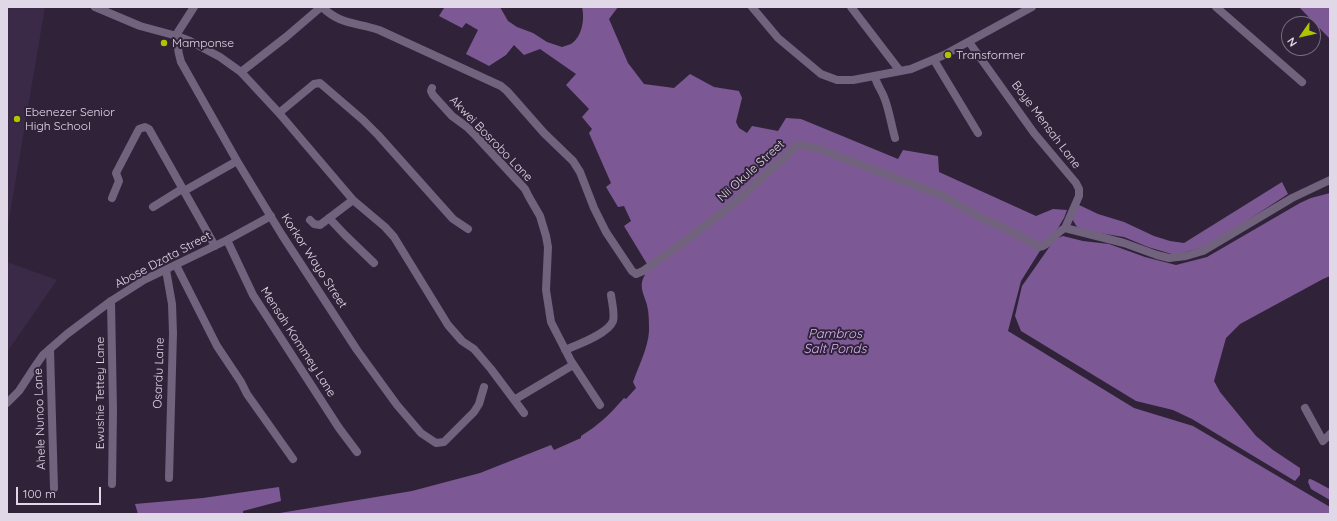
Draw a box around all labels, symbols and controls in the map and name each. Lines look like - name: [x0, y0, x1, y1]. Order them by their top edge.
- north arrow: [1281, 16, 1321, 56]
- text: N: [1284, 35, 1300, 49]
- place label: Mamponse: [172, 36, 234, 50]
- marker: Mamponse: [159, 38, 169, 48]
- place label: Transformer: [956, 48, 1025, 62]
- marker: Transformer: [943, 50, 953, 60]
- street label: Boye Mensah Lane: [1008, 78, 1084, 172]
- street label: Akwei Bosrobo Lane: [446, 93, 536, 185]
- place label: Ebenezer Senior High School: [25, 105, 115, 133]
- marker: Ebenezer Senior High School: [12, 114, 22, 124]
- street label: Nii Okule Street: [715, 137, 787, 205]
- street label: Korkor Wayo Street: [278, 211, 350, 311]
- street label: Abose Dzata Street: [112, 229, 214, 291]
- street label: Mensah Kommey Lane: [257, 284, 339, 400]
- water label: Pambros Salt Ponds: [803, 326, 867, 357]
- street label: Ewushie Tettey Lane: [93, 337, 107, 449]
- street label: Osardu Lane: [151, 337, 167, 409]
- street label: Ahele Nunoo Lane: [31, 368, 49, 470]
- scale bar: [18, 479, 103, 505]
- text: 100 m: [23, 486, 56, 501]

